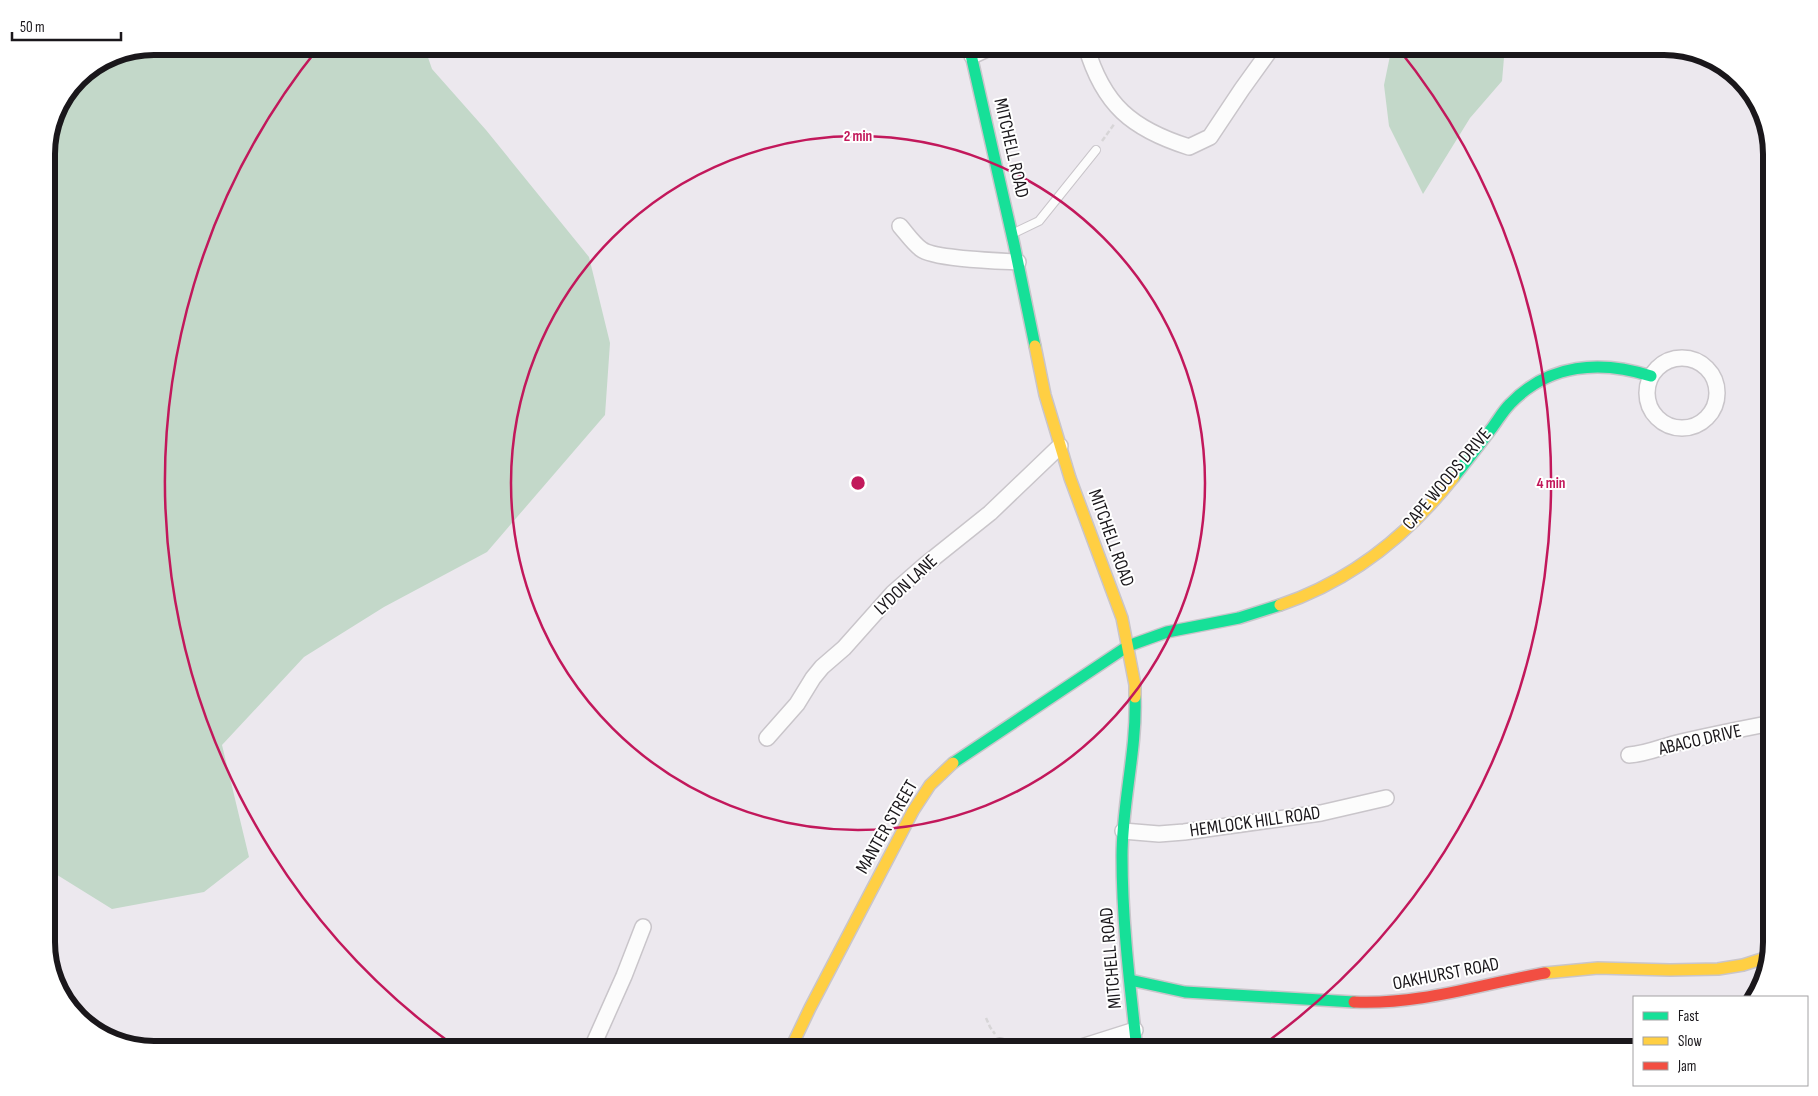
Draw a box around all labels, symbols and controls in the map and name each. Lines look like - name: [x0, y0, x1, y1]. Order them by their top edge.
- scale bar: [12, 10, 121, 42]
- text: 50 m: [20, 18, 45, 37]
- street label: MITCHELL ROAD: [988, 96, 1034, 200]
- text: 2 min: [844, 127, 872, 146]
- street label: CAPE WOODS DRIVE: [1398, 423, 1496, 535]
- centre of rings: [849, 474, 867, 492]
- text: 4 min: [1537, 474, 1565, 493]
- street label: MITCHELL ROAD: [1083, 486, 1139, 590]
- street label: LYDON LANE: [870, 550, 942, 620]
- street label: ABACO DRIVE: [1655, 719, 1744, 761]
- street label: MANTER STREET: [851, 776, 923, 878]
- street label: HEMLOCK HILL ROAD: [1188, 801, 1322, 843]
- street label: MITCHELL ROAD: [1095, 906, 1127, 1010]
- street label: OAKHURST ROAD: [1391, 952, 1501, 996]
- legend: [1633, 996, 1808, 1086]
- text: Fast: [1678, 1007, 1700, 1026]
- text: Slow: [1678, 1032, 1702, 1051]
- text: Jam: [1677, 1057, 1696, 1076]

